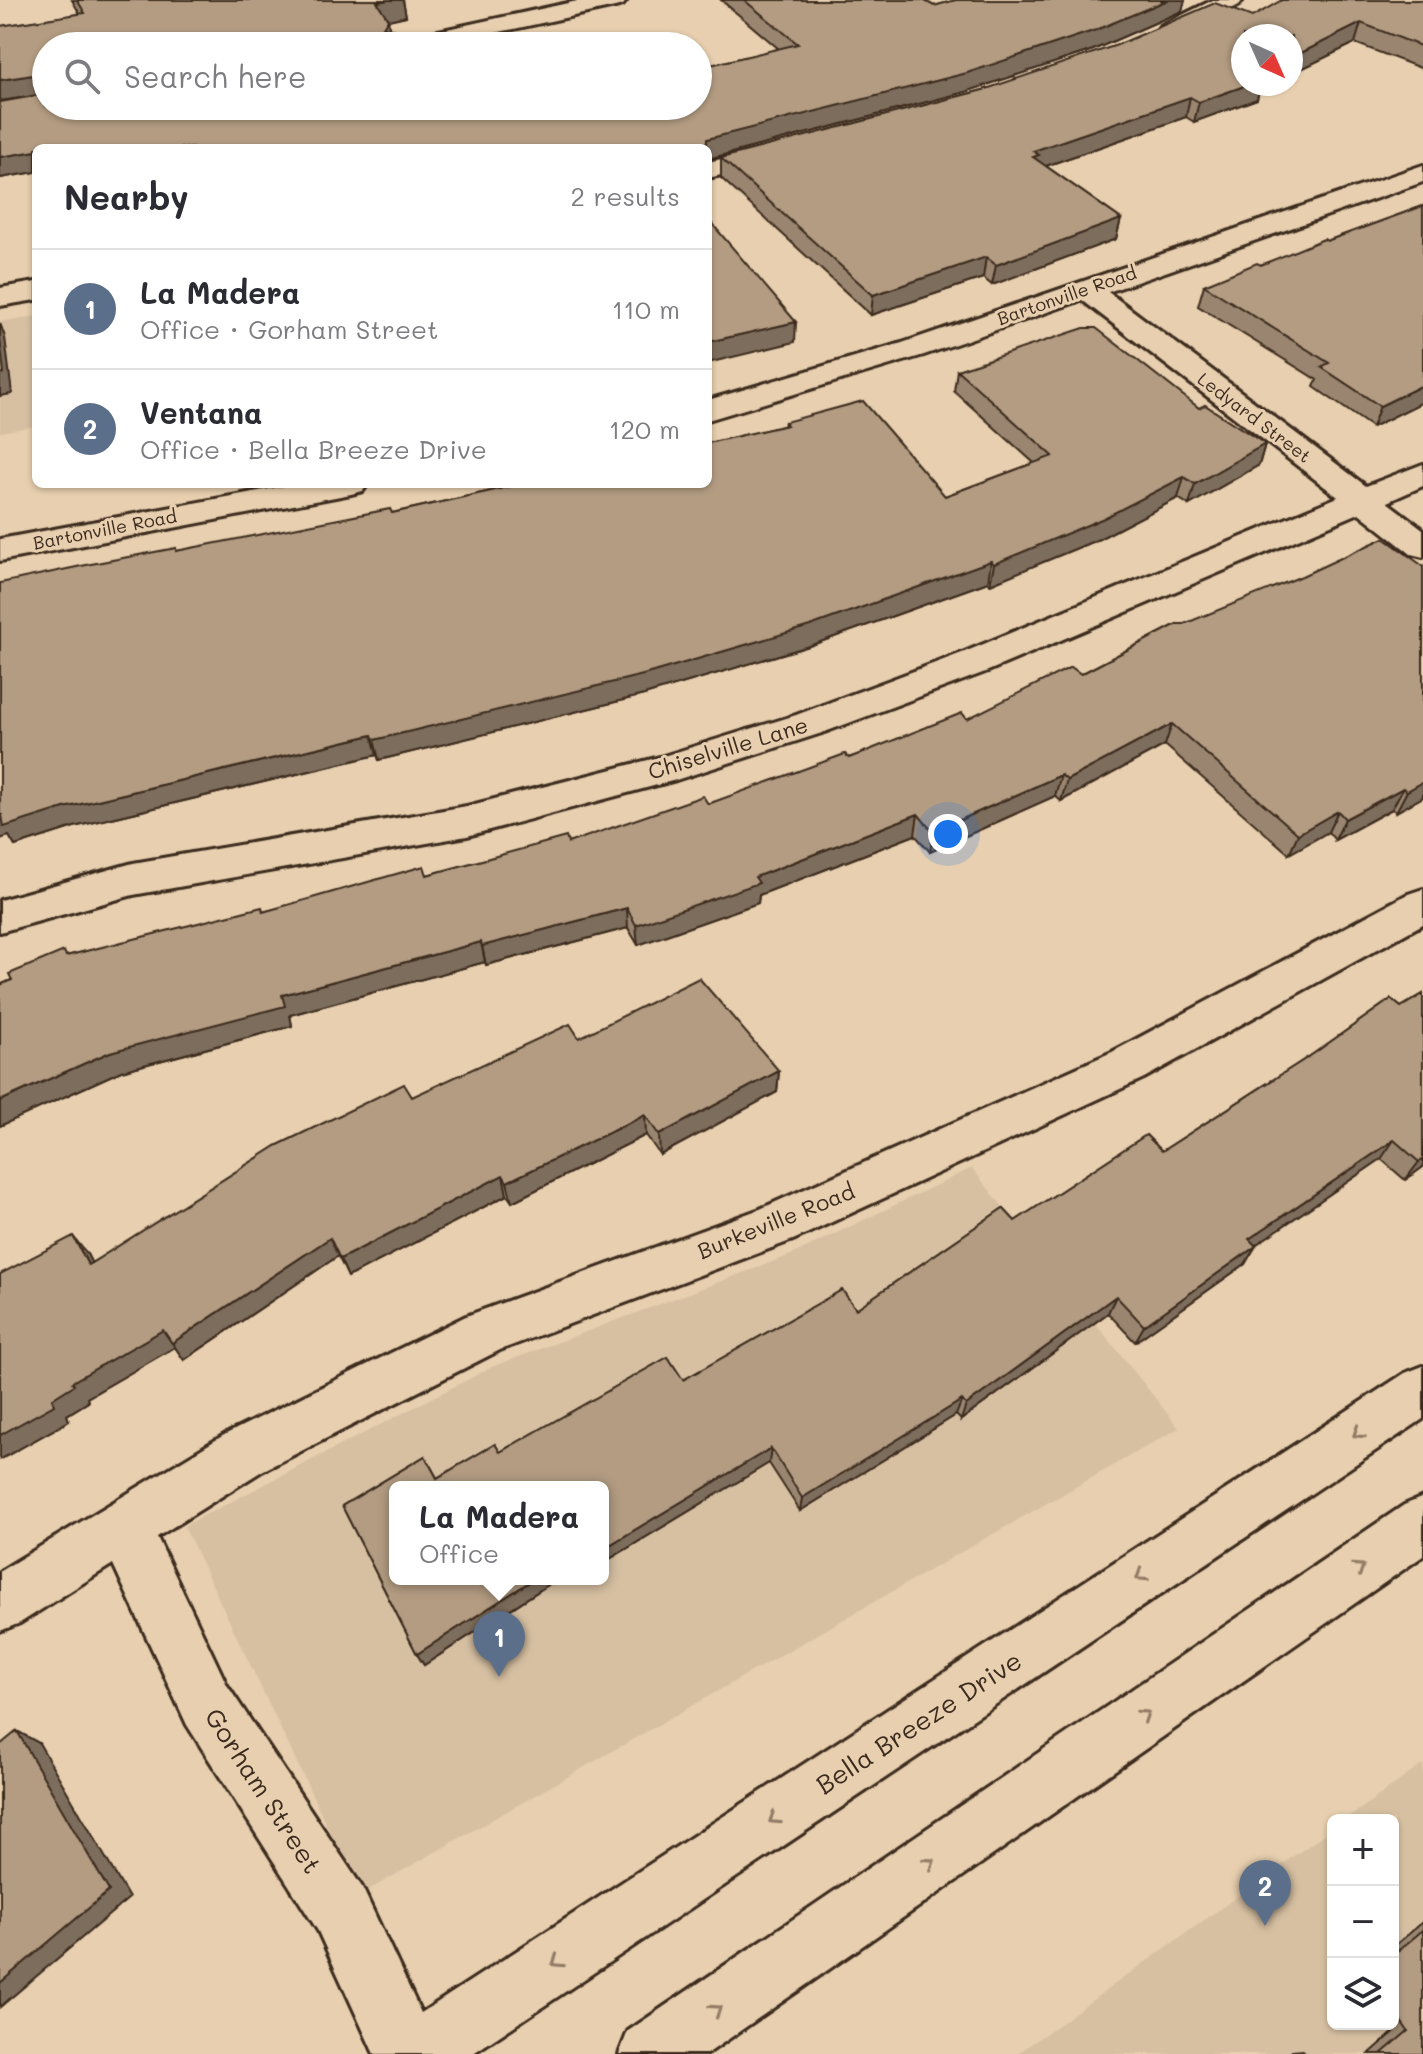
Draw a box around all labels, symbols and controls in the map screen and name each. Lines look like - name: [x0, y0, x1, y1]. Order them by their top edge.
- north arrow: [1231, 24, 1303, 96]
- search box: [32, 32, 712, 120]
- icon: search: [60, 54, 104, 98]
- text: Search here: [124, 56, 307, 96]
- text: Nearby: [64, 174, 189, 219]
- text: 2 results: [571, 179, 680, 213]
- street label: Bartonville Road: [994, 260, 1140, 330]
- text: La Madera: [140, 272, 300, 312]
- text: 1: [84, 292, 96, 326]
- text: 110 m: [612, 292, 680, 326]
- text: Office · Gorham Street: [140, 312, 439, 346]
- street label: Ledyard Street: [1193, 367, 1316, 468]
- text: Ventana: [140, 392, 262, 432]
- text: 2: [83, 412, 97, 446]
- text: 120 m: [609, 412, 680, 446]
- text: Office · Bella Breeze Drive: [140, 432, 487, 466]
- street label: Bartonville Road: [31, 503, 179, 555]
- street label: Chiselville Lane: [644, 709, 811, 786]
- your location: [928, 814, 968, 854]
- street label: Burkeville Road: [693, 1176, 859, 1265]
- one-way arrow: [1352, 1423, 1367, 1438]
- popup: [389, 1481, 609, 1585]
- text: La Madera: [419, 1496, 579, 1536]
- text: Office: [419, 1536, 499, 1570]
- one-way arrow: [1350, 1563, 1364, 1578]
- one-way arrow: [1135, 1566, 1150, 1581]
- pin: 1: [473, 1611, 525, 1677]
- street label: Bella Breeze Drive: [809, 1643, 1028, 1801]
- street label: Gorham Street: [198, 1701, 330, 1880]
- one-way arrow: [1136, 1710, 1150, 1725]
- one-way arrow: [768, 1809, 783, 1824]
- map controls: [1327, 1814, 1399, 2030]
- button: +: [1327, 1814, 1399, 1886]
- one-way arrow: [921, 1858, 936, 1873]
- pin: 2: [1239, 1860, 1291, 1926]
- button: −: [1327, 1886, 1399, 1958]
- one-way arrow: [551, 1953, 566, 1968]
- button: layers: [1327, 1958, 1399, 2030]
- one-way arrow: [707, 2005, 721, 2020]

